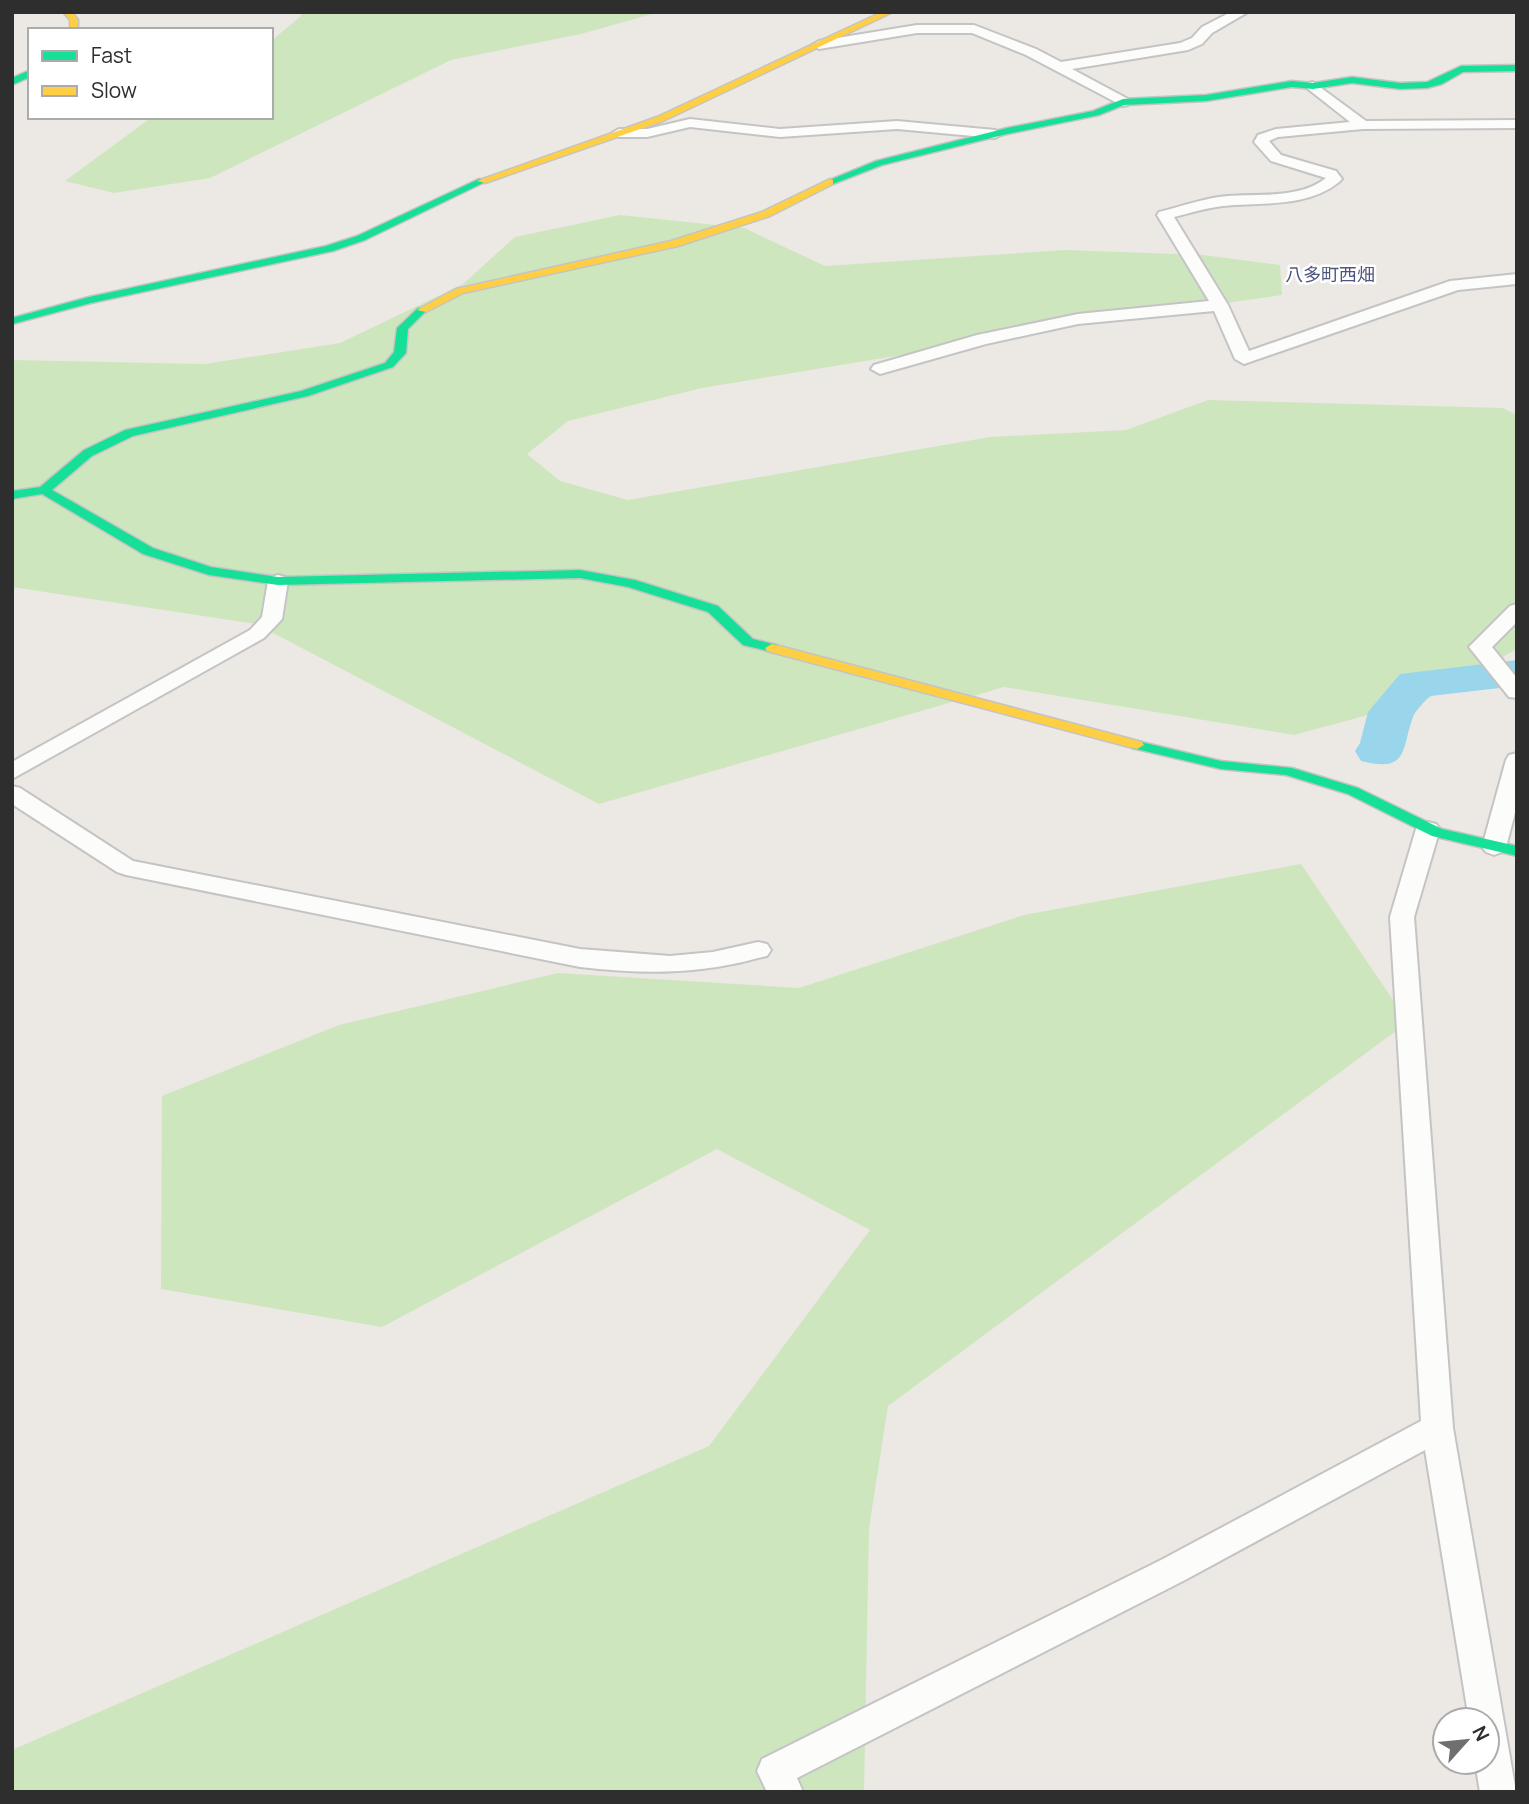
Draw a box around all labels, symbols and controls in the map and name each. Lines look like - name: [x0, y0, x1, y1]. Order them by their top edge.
- legend: [28, 28, 273, 119]
- text: Fast: [91, 41, 132, 69]
- text: Slow: [91, 76, 137, 104]
- district label: 八多町西畑: [1285, 262, 1375, 286]
- north arrow: [1431, 1706, 1501, 1776]
- text: N: [1466, 1721, 1496, 1745]

